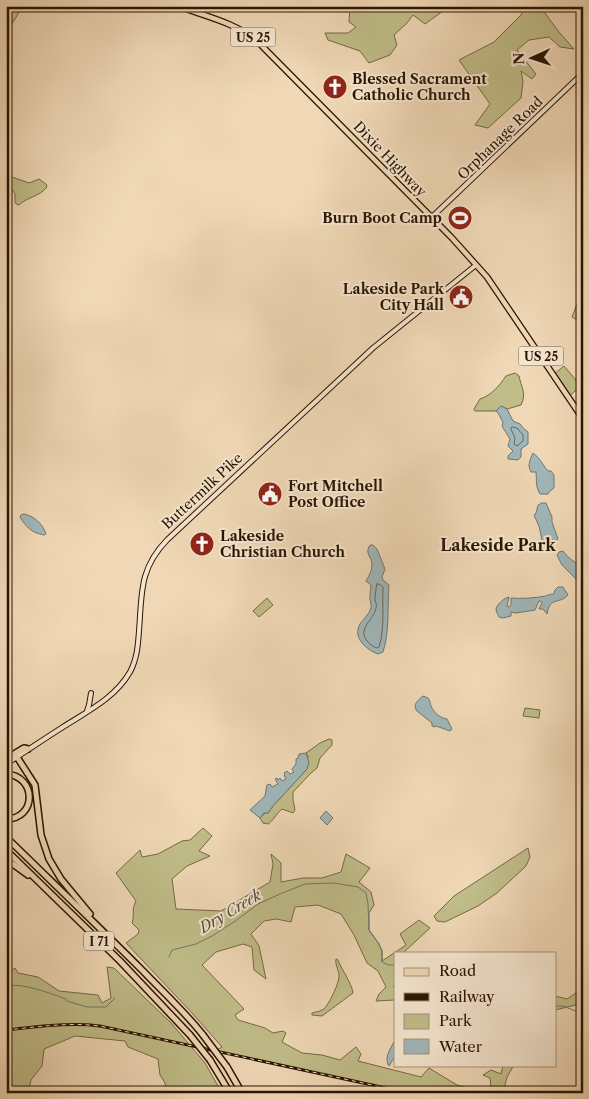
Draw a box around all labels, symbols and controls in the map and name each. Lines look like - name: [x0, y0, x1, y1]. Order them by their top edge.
- road number: US 25: [230, 28, 276, 46]
- north arrow: [506, 32, 556, 82]
- text: N: [510, 52, 528, 65]
- place label: Blessed Sacrament Catholic Church: [352, 70, 487, 104]
- church icon: Blessed Sacrament Catholic Church: [322, 74, 348, 100]
- street label: Orphanage Road: [453, 92, 547, 183]
- street label: Dixie Highway: [350, 118, 431, 201]
- sports icon: Burn Boot Camp: [447, 205, 473, 231]
- place label: Burn Boot Camp: [322, 209, 442, 227]
- place label: Lakeside Park City Hall: [343, 280, 445, 314]
- public building icon: Lakeside Park City Hall: [448, 284, 474, 310]
- road number: US 25: [518, 346, 564, 366]
- street label: Buttermilk Pike: [158, 449, 246, 533]
- place label: Fort Mitchell Post Office: [288, 477, 383, 511]
- public building icon: Fort Mitchell Post Office: [257, 481, 283, 507]
- place label: Lakeside Christian Church: [220, 527, 345, 561]
- church icon: Lakeside Christian Church: [189, 531, 215, 557]
- district label: Lakeside Park: [440, 535, 556, 555]
- water label: Dry Creek: [195, 885, 265, 937]
- road number: I 71: [84, 931, 114, 950]
- legend: [394, 952, 556, 1066]
- text: Road: [439, 961, 476, 980]
- text: Railway: [439, 987, 495, 1006]
- text: Park: [439, 1011, 473, 1030]
- text: Water: [438, 1037, 483, 1056]

